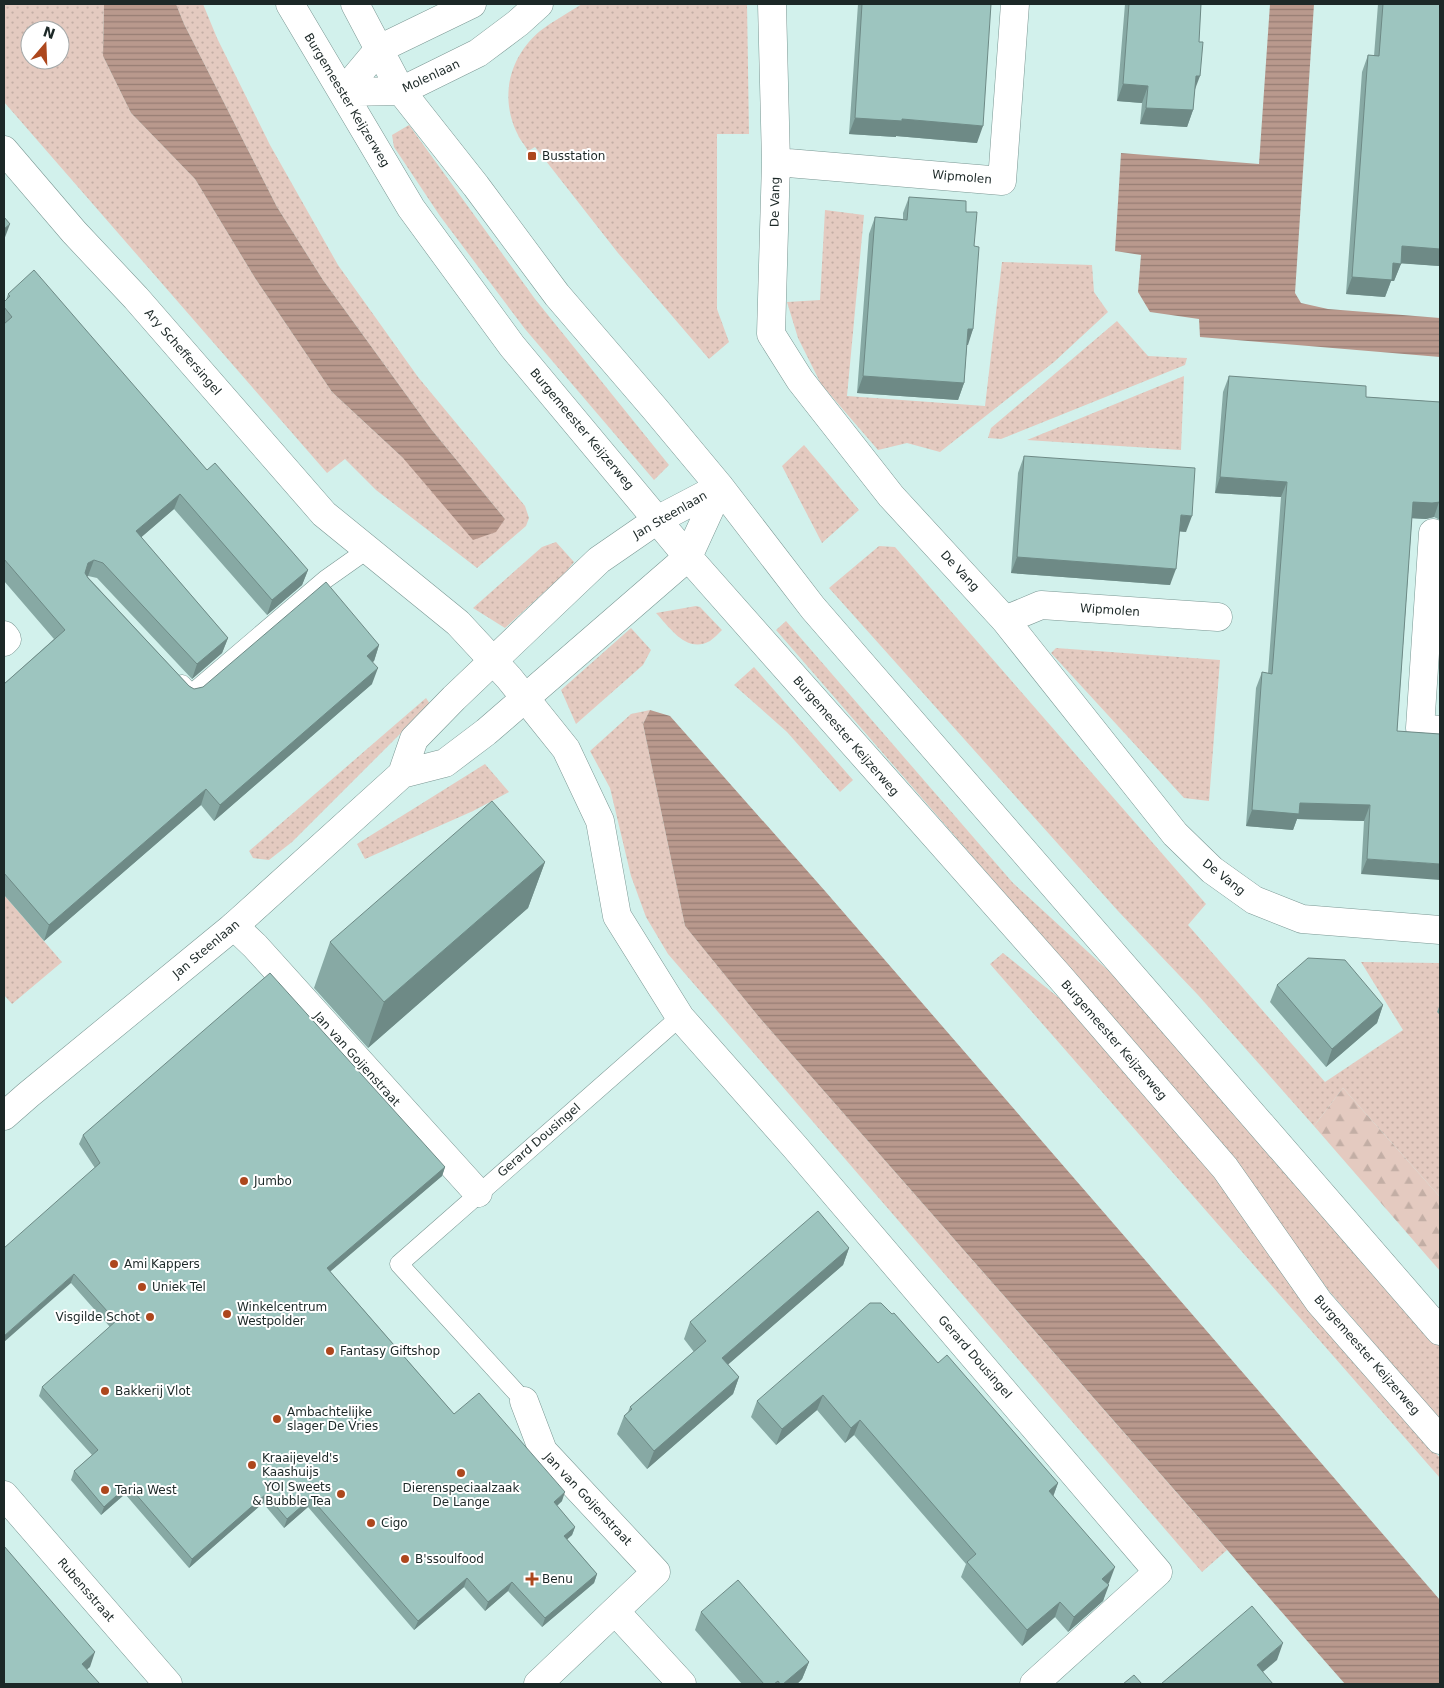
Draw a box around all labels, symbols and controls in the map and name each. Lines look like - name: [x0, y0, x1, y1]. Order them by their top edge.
- north arrow: [20, 20, 70, 70]
- text: N: [41, 23, 57, 42]
- street label: Burgemeester Keijzerweg: [301, 30, 393, 170]
- street label: Molenlaan: [400, 57, 462, 95]
- place label: Busstation: [542, 149, 605, 163]
- marker: Busstation: [526, 150, 538, 162]
- street label: Wipmolen: [932, 167, 992, 187]
- street label: De Vang: [768, 177, 782, 227]
- street label: Ary Scheffersingel: [142, 306, 224, 398]
- street label: Burgemeester Keijzerweg: [527, 366, 637, 492]
- street label: Jan Steenlaan: [630, 488, 709, 542]
- street label: De Vang: [938, 548, 982, 594]
- street label: Wipmolen: [1080, 601, 1140, 619]
- street label: Burgemeester Keijzerweg: [790, 673, 902, 799]
- street label: De Vang: [1200, 856, 1248, 898]
- street label: Jan Steenlaan: [169, 917, 242, 982]
- street label: Burgemeester Keijzerweg: [1058, 977, 1170, 1103]
- street label: Jan van Goijenstraat: [310, 1008, 403, 1109]
- street label: Gerard Dousingel: [495, 1100, 583, 1180]
- place label: Jumbo: [253, 1174, 292, 1188]
- marker: Jumbo: [238, 1175, 250, 1187]
- place label: Ami Kappers: [124, 1257, 200, 1271]
- marker: Ami Kappers: [108, 1258, 120, 1270]
- place label: Uniek Tel: [152, 1280, 206, 1294]
- marker: Uniek Tel: [136, 1281, 148, 1293]
- street label: Burgemeester Keijzerweg: [1311, 1292, 1423, 1418]
- place label: Winkelcentrum Westpolder: [237, 1300, 327, 1328]
- marker: Winkelcentrum Westpolder: [221, 1308, 233, 1320]
- place label: Visgilde Schot: [56, 1310, 140, 1324]
- marker: Visgilde Schot: [144, 1311, 156, 1323]
- street label: Gerard Dousingel: [935, 1313, 1015, 1401]
- place label: Fantasy Giftshop: [340, 1344, 440, 1358]
- marker: Fantasy Giftshop: [324, 1345, 336, 1357]
- place label: Bakkerij Vlot: [115, 1384, 191, 1398]
- marker: Bakkerij Vlot: [99, 1385, 111, 1397]
- place label: Ambachtelijke slager De Vries: [287, 1405, 378, 1433]
- marker: Ambachtelijke slager De Vries: [271, 1413, 283, 1425]
- street label: Jan van Goijenstraat: [541, 1449, 635, 1549]
- place label: Kraaijeveld's Kaashuijs: [262, 1451, 339, 1479]
- marker: Kraaijeveld's Kaashuijs: [246, 1459, 258, 1471]
- marker: Dierenspeciaalzaak De Lange: [455, 1467, 467, 1479]
- place label: YOI Sweets & Bubble Tea: [252, 1480, 331, 1508]
- place label: Dierenspeciaalzaak De Lange: [403, 1481, 519, 1509]
- place label: Taria West: [114, 1483, 177, 1497]
- marker: Taria West: [99, 1484, 111, 1496]
- marker: YOI Sweets & Bubble Tea: [335, 1488, 347, 1500]
- place label: Cigo: [381, 1516, 408, 1530]
- marker: Cigo: [365, 1517, 377, 1529]
- place label: B'ssoulfood: [415, 1552, 484, 1566]
- marker: B'ssoulfood: [399, 1553, 411, 1565]
- street label: Rubensstraat: [55, 1555, 118, 1625]
- place label: Benu: [542, 1572, 573, 1586]
- marker: Benu: [526, 1573, 538, 1585]

